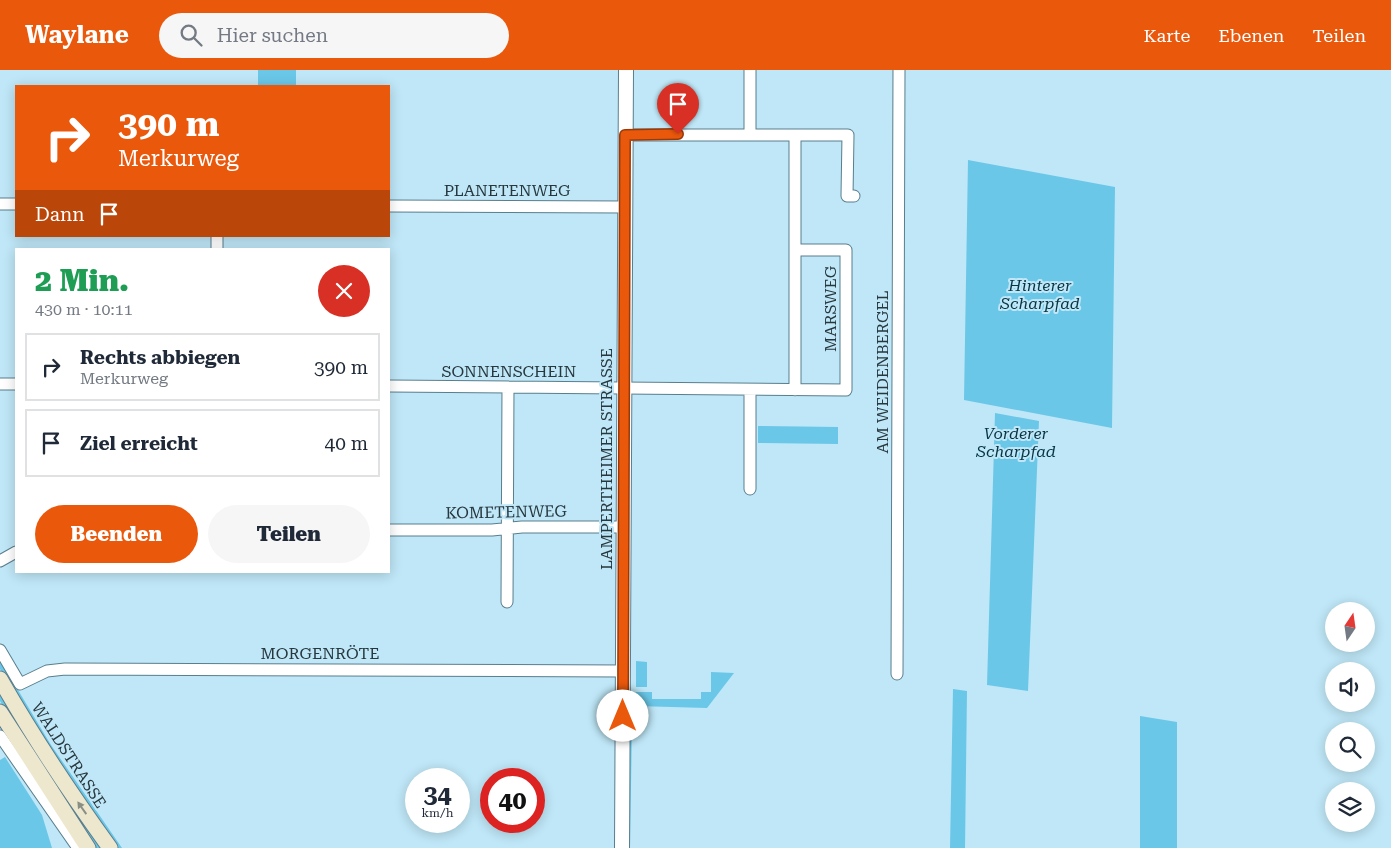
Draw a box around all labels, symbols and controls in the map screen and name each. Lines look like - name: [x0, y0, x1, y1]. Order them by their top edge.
- search box: [159, 13, 509, 58]
- text: Waylane: [25, 21, 129, 49]
- icon: search: [177, 21, 205, 49]
- text: Hier suchen: [217, 24, 328, 47]
- text: Karte: [1144, 25, 1190, 46]
- text: Ebenen: [1218, 25, 1284, 46]
- text: Teilen: [1312, 25, 1366, 46]
- pin: [657, 83, 699, 134]
- icon: arrive: [664, 90, 692, 118]
- text: 390 m: [118, 104, 219, 145]
- icon: right: [35, 105, 100, 170]
- text: Merkurweg: [118, 146, 239, 171]
- street label: PLANETENWEG: [444, 181, 571, 200]
- icon: arrive: [95, 200, 123, 228]
- text: Dann: [35, 203, 85, 226]
- text: 2 Min.: [35, 263, 129, 298]
- button: close: [318, 265, 370, 317]
- street label: MARSWEG: [821, 265, 840, 352]
- park label: Hinterer Scharpfad: [999, 276, 1080, 313]
- street label: AM WEIDENBERGEL: [873, 290, 892, 453]
- text: 430 m · 10:11: [35, 300, 133, 319]
- text: Rechts abbiegen: [80, 346, 240, 369]
- street label: LAMPERTHEIMER STRASSE: [597, 348, 616, 570]
- icon: right: [37, 353, 65, 381]
- text: 390 m: [314, 356, 368, 379]
- street label: SONNENSCHEIN: [442, 362, 577, 381]
- text: Merkurweg: [80, 369, 168, 388]
- park label: Vorderer Scharpfad: [975, 424, 1056, 461]
- icon: arrive: [37, 429, 65, 457]
- text: Ziel erreicht: [80, 432, 198, 455]
- text: 40 m: [325, 432, 368, 455]
- street label: KOMETENWEG: [445, 501, 567, 523]
- button: Beenden: [35, 505, 198, 563]
- button: Teilen: [208, 505, 370, 563]
- north arrow: [1325, 602, 1375, 652]
- map controls: [1325, 602, 1375, 832]
- street label: MORGENRÖTE: [261, 644, 379, 663]
- button: sound: [1325, 662, 1375, 712]
- position arrow: [596, 689, 648, 741]
- street label: WALDSTRASSE: [28, 699, 110, 811]
- button: search: [1325, 722, 1375, 772]
- speed limit sign: 40: [480, 768, 545, 833]
- text: 34: [423, 780, 452, 809]
- button: layers: [1325, 782, 1375, 832]
- one-way arrow: [77, 802, 87, 815]
- text: km/h: [421, 806, 454, 820]

